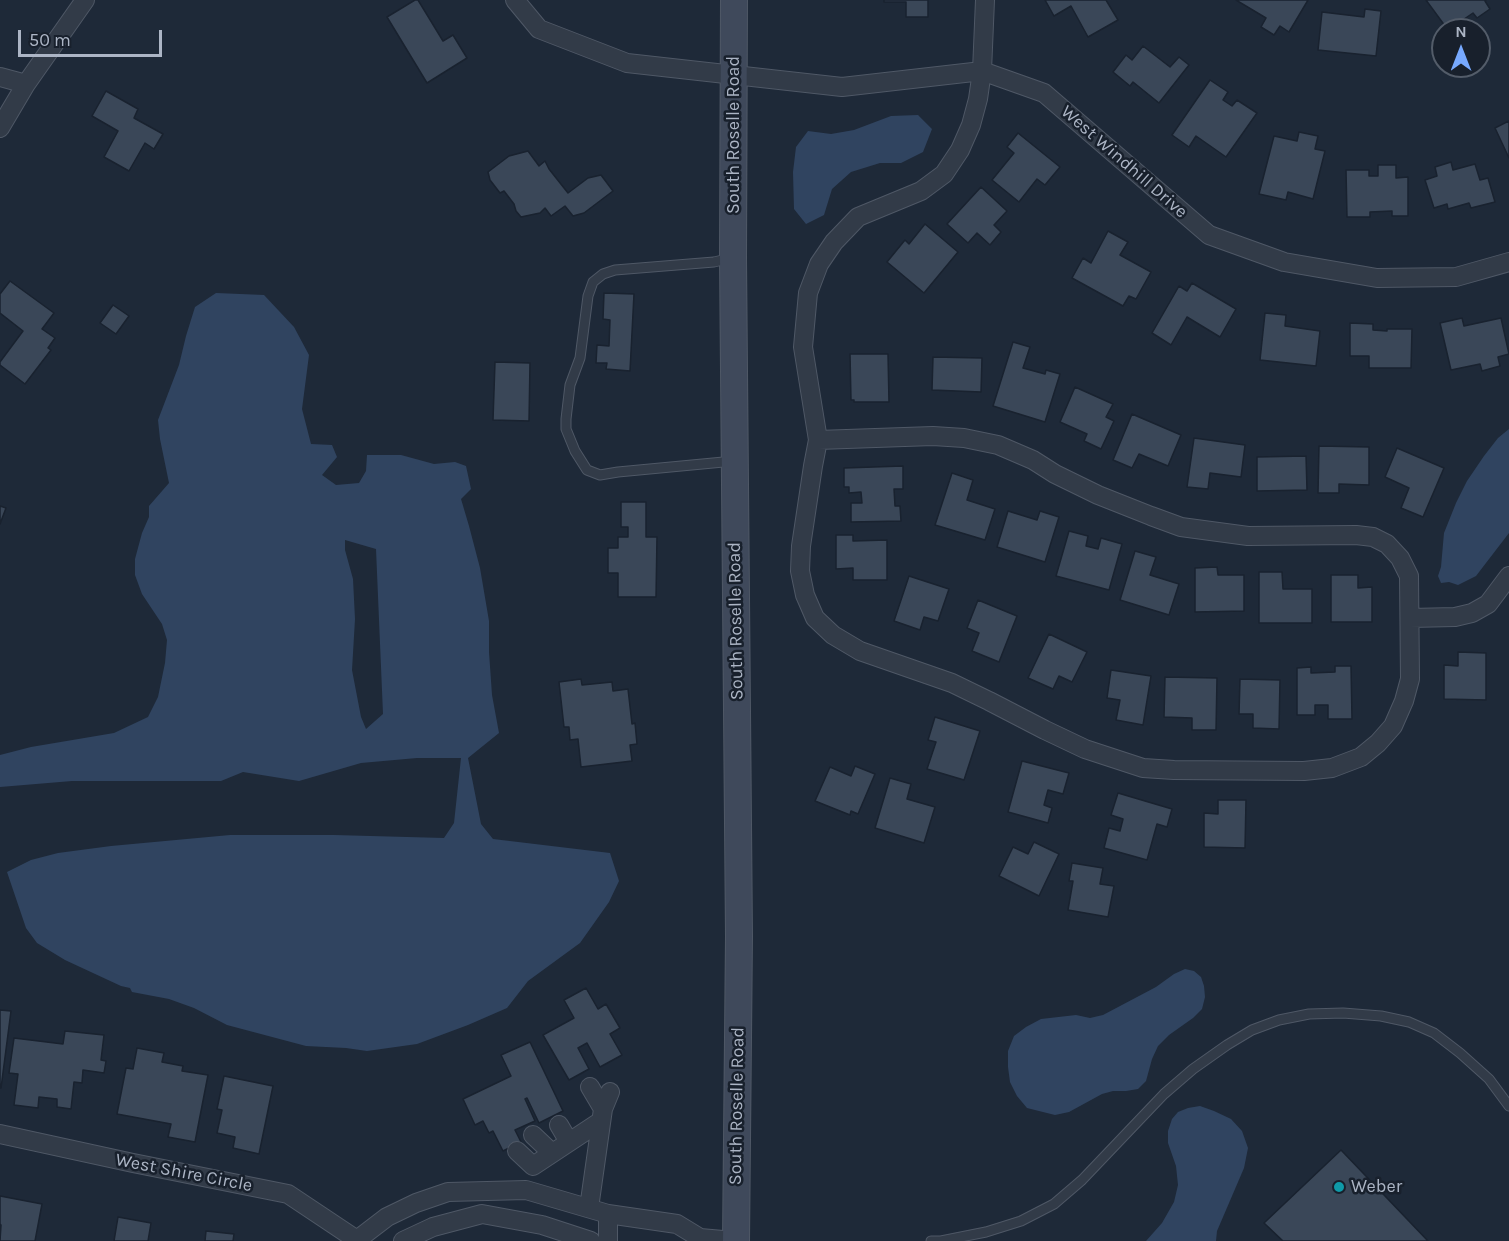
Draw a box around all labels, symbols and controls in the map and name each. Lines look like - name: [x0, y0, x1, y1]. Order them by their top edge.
- scale bar: [21, 18, 165, 56]
- north arrow: [1431, 18, 1491, 78]
- text: N: [1455, 22, 1467, 41]
- text: 50 m: [29, 29, 71, 51]
- street label: South Roselle Road: [723, 56, 745, 214]
- street label: West Windhill Drive: [1056, 101, 1192, 223]
- street label: South Roselle Road: [724, 542, 748, 700]
- street label: South Roselle Road: [725, 1027, 749, 1185]
- street label: West Shire Circle: [114, 1149, 254, 1197]
- place label: Weber: [1351, 1176, 1402, 1198]
- marker: Weber: [1332, 1180, 1346, 1194]

